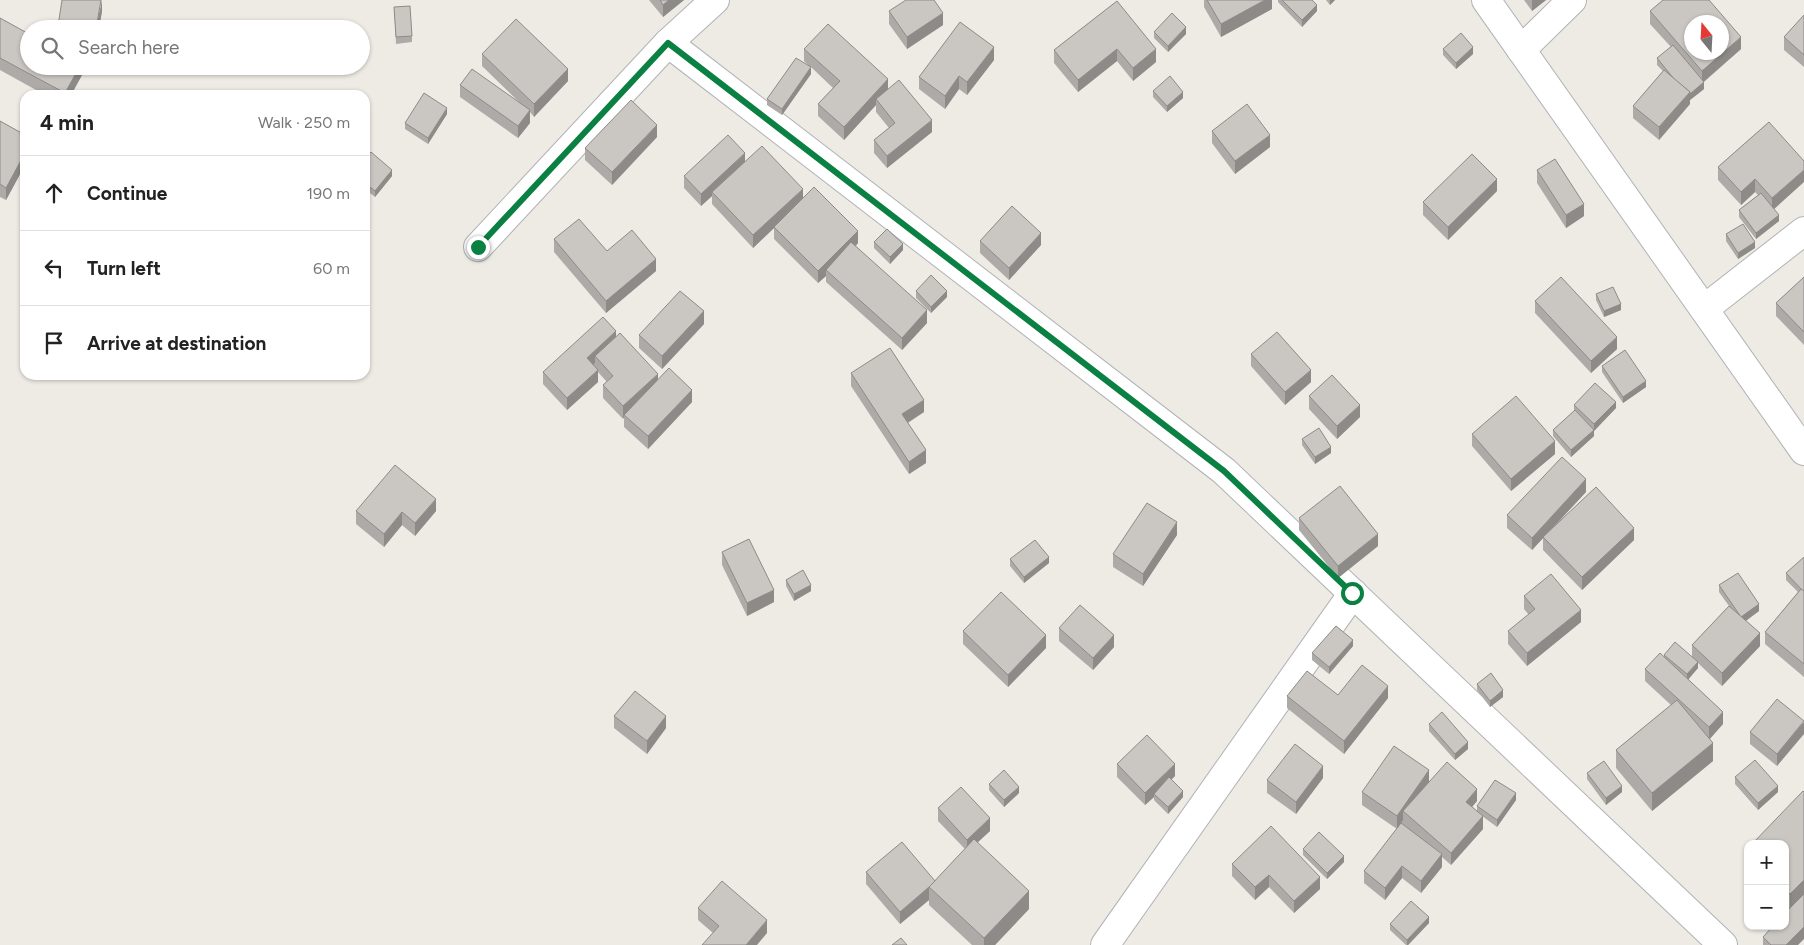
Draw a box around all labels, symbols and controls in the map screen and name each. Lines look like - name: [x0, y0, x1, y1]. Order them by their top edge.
- north arrow: [1684, 15, 1729, 60]
- search box: [20, 20, 370, 75]
- icon: search: [38, 34, 66, 62]
- text: Search here: [78, 36, 180, 59]
- text: 4 min: [40, 110, 94, 135]
- text: Walk · 250 m: [258, 113, 350, 132]
- icon: ahead: [40, 179, 68, 207]
- text: Continue: [87, 182, 167, 205]
- text: 190 m: [307, 184, 350, 203]
- route end: [467, 236, 490, 259]
- icon: left: [40, 254, 68, 282]
- text: Turn left: [87, 257, 161, 280]
- text: 60 m: [313, 259, 350, 278]
- icon: arrive: [40, 329, 68, 357]
- text: Arrive at destination: [87, 332, 266, 355]
- route start: [1341, 582, 1364, 605]
- map controls: [1744, 840, 1789, 930]
- button: +: [1744, 840, 1789, 885]
- button: −: [1744, 885, 1789, 930]

